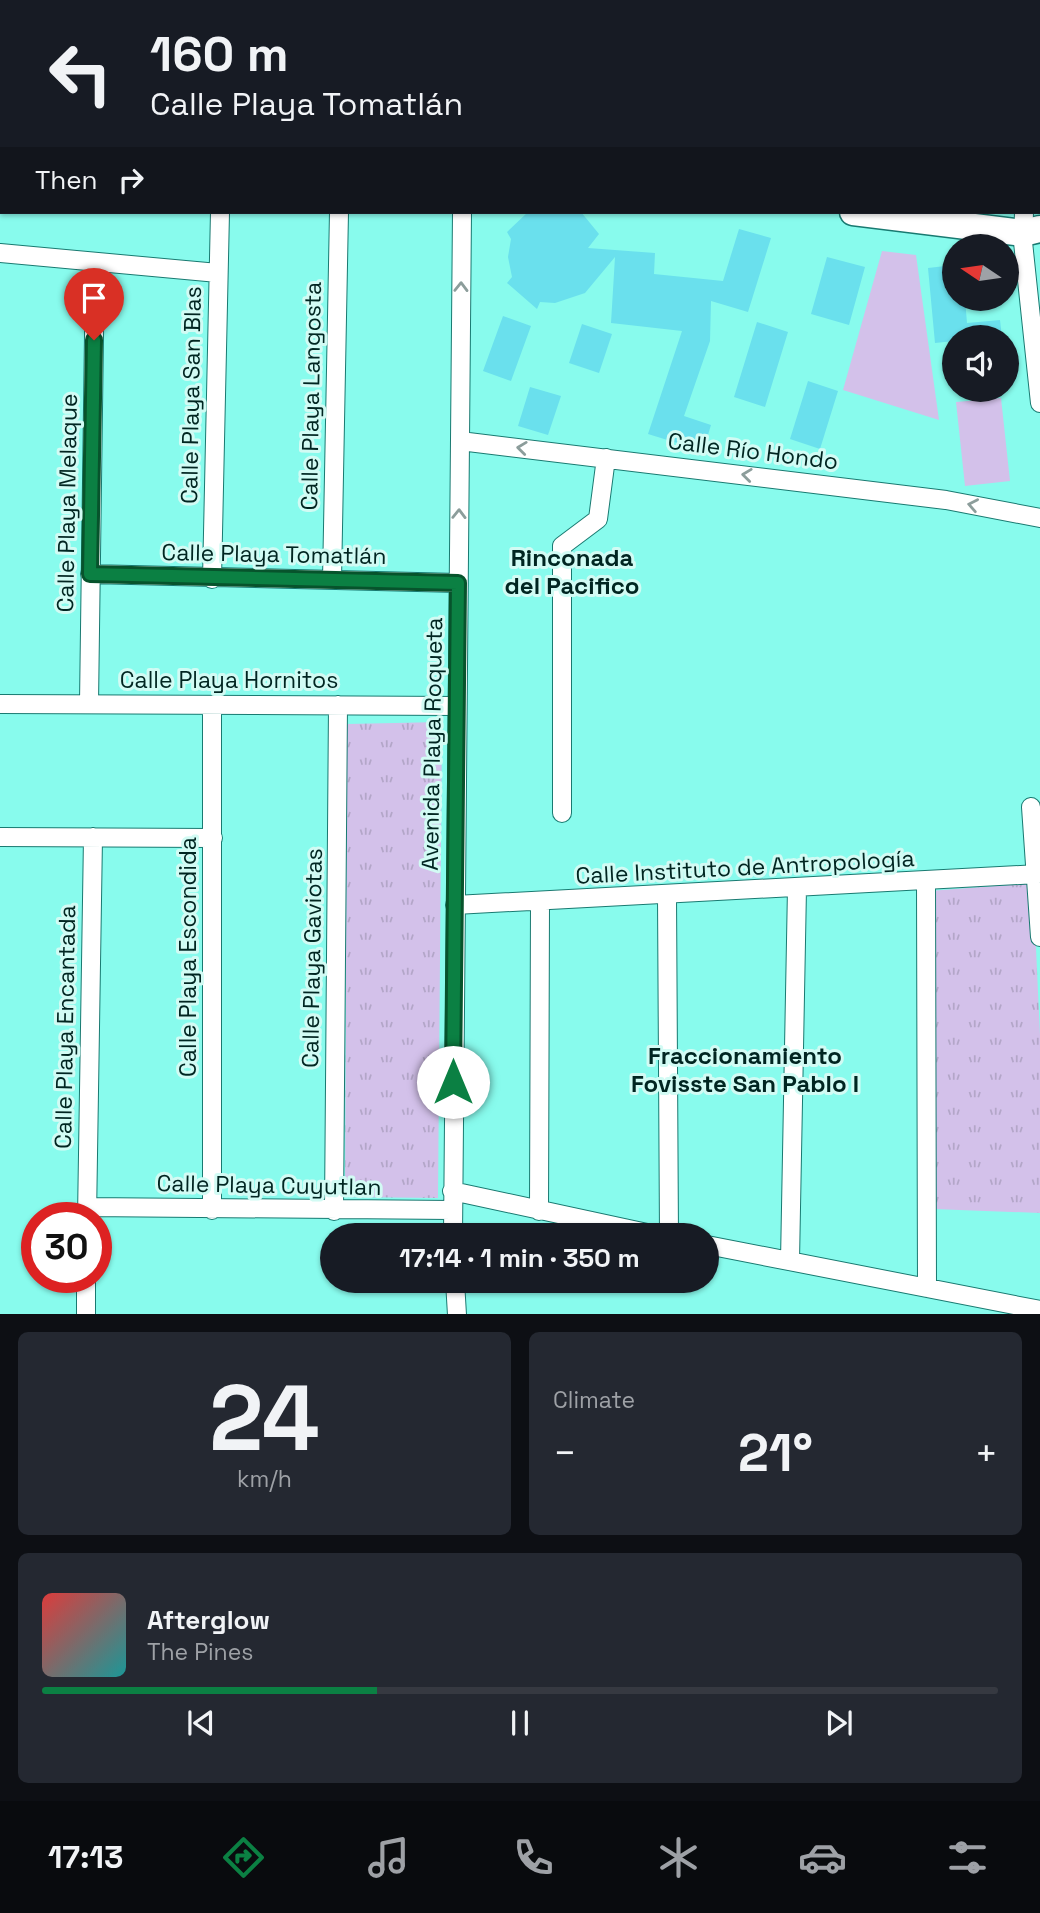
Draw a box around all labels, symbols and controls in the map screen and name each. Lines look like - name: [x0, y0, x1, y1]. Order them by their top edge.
- text: 160 m: [150, 23, 288, 85]
- icon: left: [35, 28, 126, 119]
- text: Calle Playa Tomatlán: [150, 84, 463, 124]
- icon: right: [112, 161, 150, 199]
- text: Then: [35, 163, 98, 197]
- north arrow: [942, 234, 1018, 312]
- map controls: [942, 234, 1019, 402]
- pin: [64, 268, 124, 340]
- icon: arrive: [75, 279, 113, 317]
- street label: Calle Playa Langosta: [294, 281, 328, 511]
- one-way arrow: [454, 281, 469, 292]
- street label: Calle Playa San Blas: [174, 286, 208, 504]
- button: sound: [942, 325, 1019, 402]
- street label: Calle Playa Melaque: [50, 393, 84, 613]
- street label: Calle Río Hondo: [666, 426, 840, 476]
- one-way arrow: [516, 441, 527, 456]
- one-way arrow: [742, 468, 753, 483]
- one-way arrow: [967, 498, 979, 513]
- one-way arrow: [451, 509, 466, 520]
- street label: Calle Playa Tomatlán: [161, 537, 387, 571]
- district label: Rinconada del Pacifico: [505, 542, 639, 601]
- street label: Avenida Playa Roqueta: [415, 617, 449, 871]
- street label: Calle Playa Hornitos: [120, 665, 338, 695]
- street label: Calle Playa Escondida: [173, 837, 203, 1077]
- street label: Calle Instituto de Antropología: [575, 843, 915, 891]
- street label: Calle Playa Gaviotas: [295, 848, 329, 1068]
- street label: Calle Playa Encantada: [48, 905, 82, 1149]
- district label: Fraccionamiento Fovisste San Pablo I: [631, 1040, 859, 1099]
- position arrow: [416, 1045, 490, 1119]
- street label: Calle Playa Cuyutlan: [156, 1168, 382, 1202]
- speed limit sign: 30: [21, 1202, 112, 1293]
- text: 17:14 · 1 min · 350 m: [399, 1241, 640, 1275]
- text: 24: [209, 1360, 320, 1477]
- text: Climate: [553, 1385, 635, 1415]
- text: 21°: [738, 1420, 813, 1486]
- text: −: [553, 1429, 577, 1477]
- text: +: [974, 1429, 998, 1477]
- text: km/h: [237, 1464, 292, 1494]
- text: Afterglow: [147, 1603, 270, 1637]
- text: The Pines: [147, 1637, 253, 1667]
- icon: previous: [182, 1704, 220, 1742]
- icon: pause: [501, 1704, 539, 1742]
- icon: next: [820, 1704, 858, 1742]
- icon: directions: [219, 1833, 268, 1882]
- icon: music: [364, 1833, 413, 1882]
- icon: phone: [509, 1833, 558, 1882]
- icon: climate: [654, 1833, 703, 1882]
- icon: car: [798, 1833, 847, 1882]
- icon: filters: [943, 1833, 992, 1882]
- text: 17:13: [48, 1837, 124, 1877]

